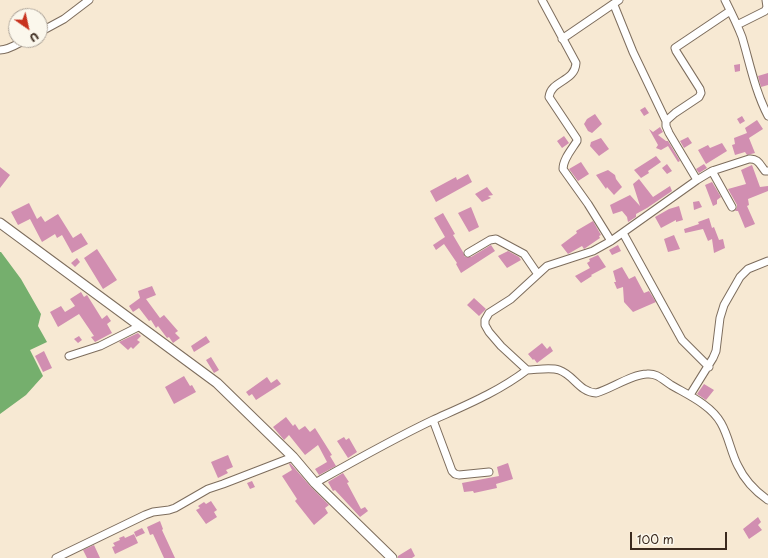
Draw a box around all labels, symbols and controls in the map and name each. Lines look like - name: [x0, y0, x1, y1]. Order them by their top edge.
- north arrow: [8, 8, 48, 48]
- text: U: [26, 28, 43, 47]
- scale bar: [632, 524, 729, 550]
- text: 100 m: [637, 530, 674, 548]

